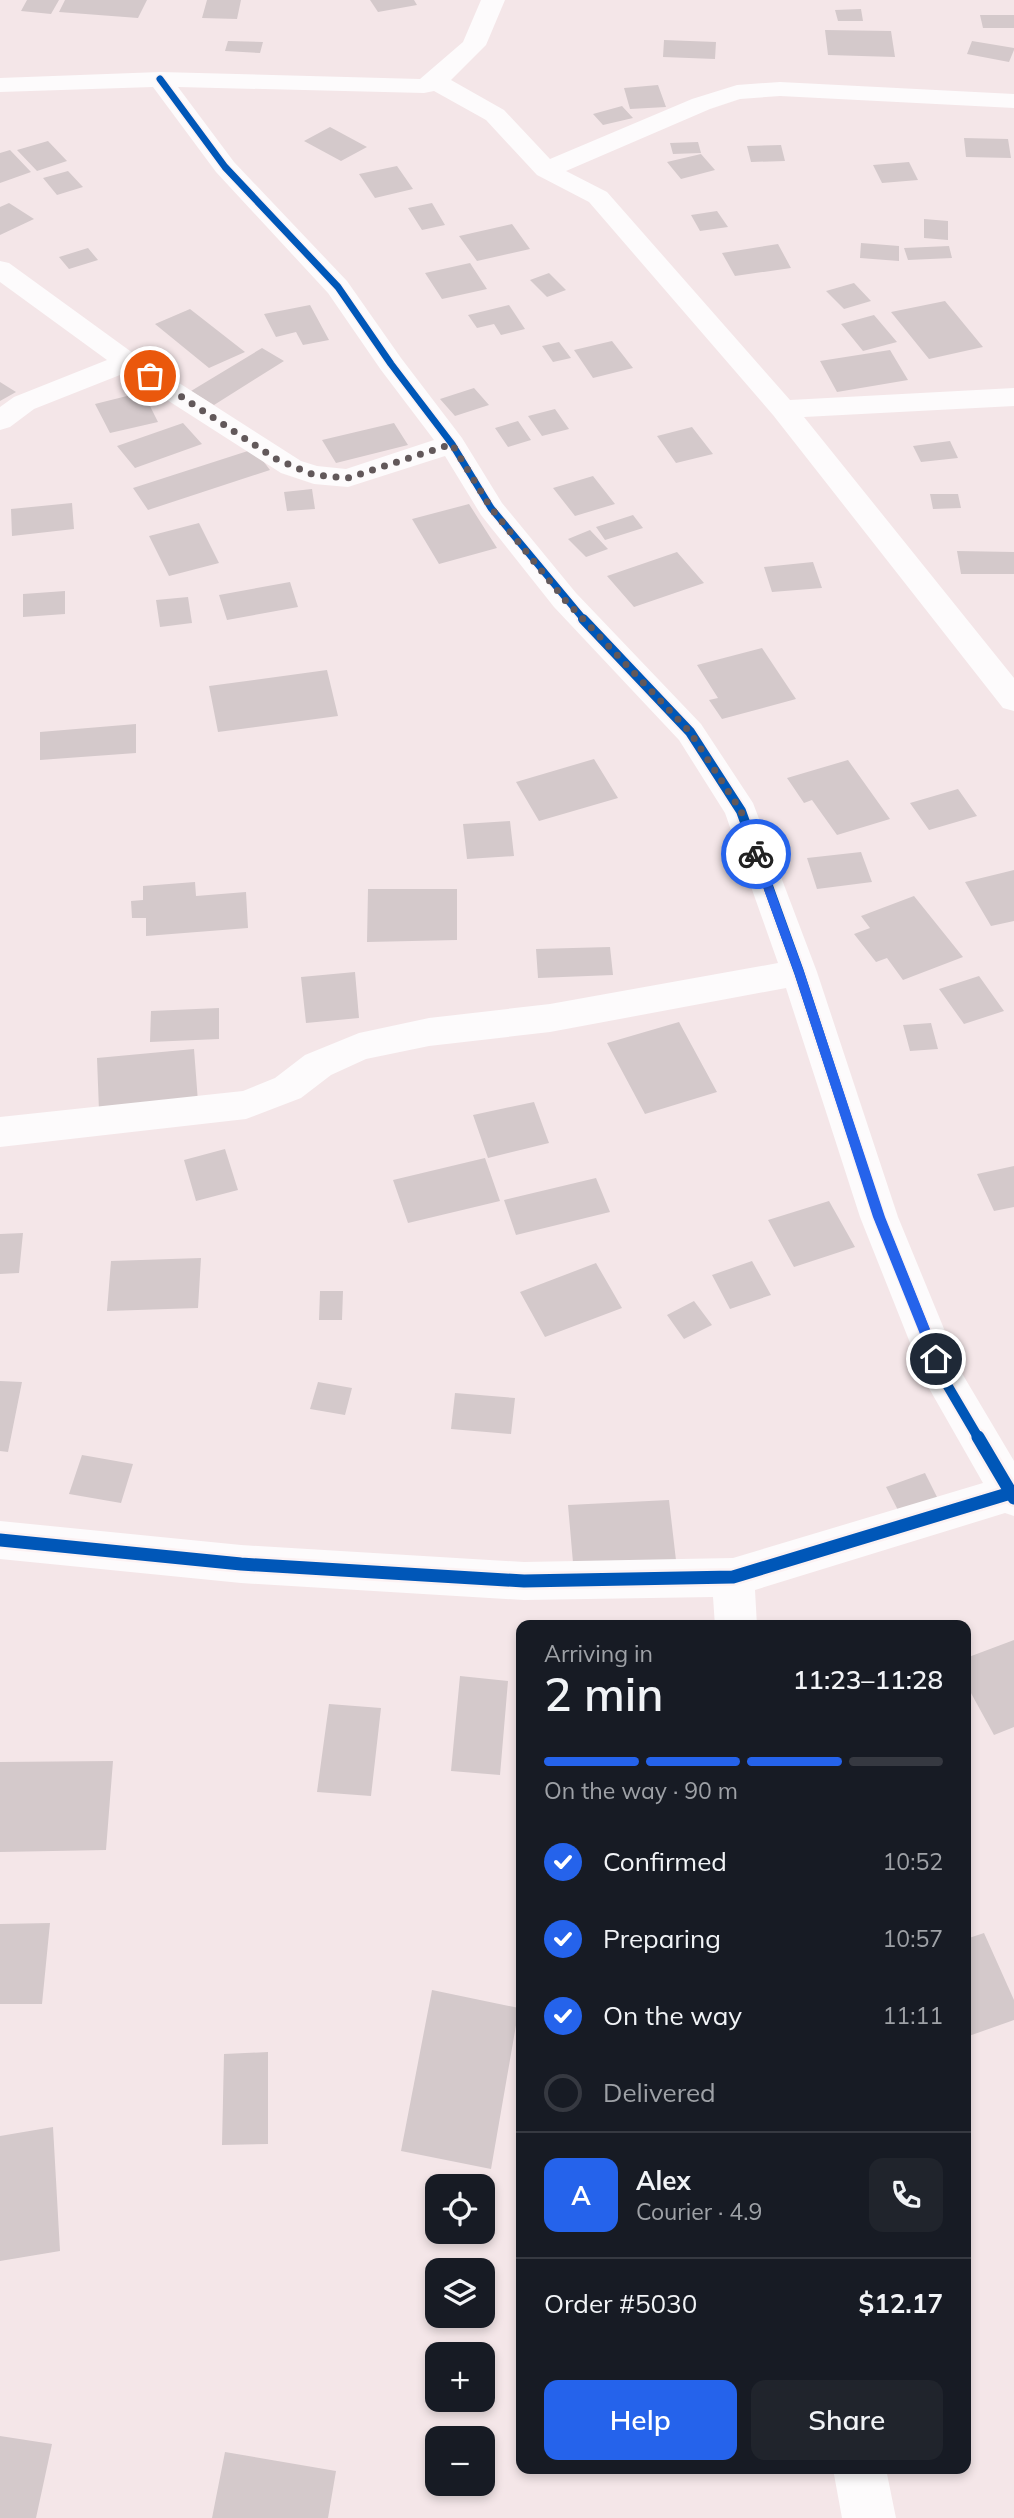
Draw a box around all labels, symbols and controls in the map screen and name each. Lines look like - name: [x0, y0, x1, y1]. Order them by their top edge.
- pin: [120, 346, 180, 406]
- icon: bag: [131, 357, 169, 395]
- courier: [721, 819, 791, 889]
- icon: bike: [737, 835, 775, 873]
- pin: [906, 1329, 966, 1389]
- icon: home: [917, 1340, 955, 1378]
- text: Arriving in: [544, 1639, 653, 1668]
- text: 11:23–11:28: [793, 1663, 943, 1696]
- text: 2 min: [544, 1665, 663, 1723]
- text: On the way · 90 m: [544, 1776, 738, 1805]
- icon: check: [544, 1843, 582, 1881]
- text: Confirmed: [603, 1845, 727, 1878]
- text: 10:52: [883, 1847, 943, 1876]
- icon: check: [544, 1920, 582, 1958]
- text: Preparing: [603, 1922, 721, 1955]
- text: 10:57: [883, 1924, 943, 1953]
- icon: check: [544, 1997, 582, 2035]
- text: On the way: [603, 1999, 742, 2032]
- text: 11:11: [883, 2001, 943, 2030]
- text: Delivered: [603, 2076, 716, 2109]
- button: phone: [869, 2158, 943, 2232]
- text: Alex: [636, 2164, 691, 2197]
- map controls: [425, 2174, 495, 2496]
- button: locate: [425, 2174, 495, 2244]
- text: A: [571, 2179, 591, 2212]
- text: Courier · 4.9: [636, 2197, 762, 2226]
- button: layers: [425, 2258, 495, 2328]
- text: Order #5030: [544, 2287, 697, 2320]
- text: $12.17: [859, 2287, 943, 2320]
- button: +: [425, 2342, 495, 2412]
- button: Help: [544, 2380, 737, 2460]
- button: Share: [751, 2380, 943, 2460]
- button: −: [425, 2426, 495, 2496]

